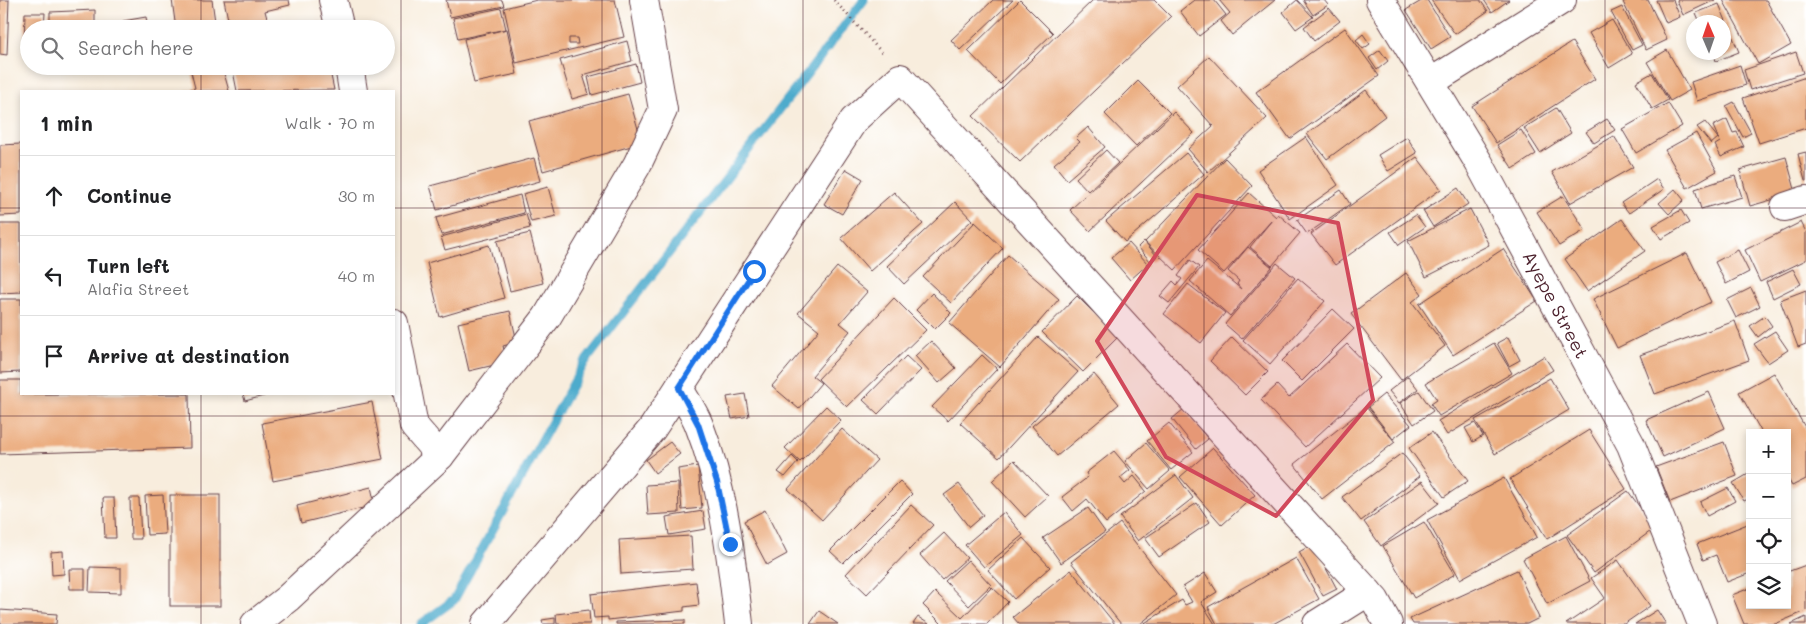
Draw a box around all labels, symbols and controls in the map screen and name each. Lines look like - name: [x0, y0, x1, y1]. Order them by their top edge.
- north arrow: [1686, 15, 1731, 60]
- search box: [20, 20, 395, 75]
- icon: search: [38, 34, 66, 62]
- text: Search here: [78, 35, 194, 60]
- text: 1 min: [40, 109, 93, 136]
- text: Walk · 70 m: [285, 112, 375, 133]
- icon: ahead: [40, 182, 68, 210]
- text: Continue: [87, 183, 172, 208]
- text: 30 m: [338, 185, 375, 206]
- street label: Ayepe Street: [1518, 247, 1594, 362]
- text: Turn left: [87, 253, 170, 278]
- route start: [743, 260, 766, 283]
- icon: left: [40, 262, 68, 290]
- text: 40 m: [338, 265, 375, 286]
- text: Alafia Street: [87, 278, 189, 299]
- icon: arrive: [40, 342, 68, 370]
- text: Arrive at destination: [87, 343, 290, 368]
- map controls: [1746, 429, 1791, 609]
- button: +: [1746, 429, 1791, 474]
- button: −: [1746, 474, 1791, 519]
- button: locate: [1746, 519, 1791, 564]
- route end: [719, 533, 742, 556]
- button: layers: [1746, 564, 1791, 609]

